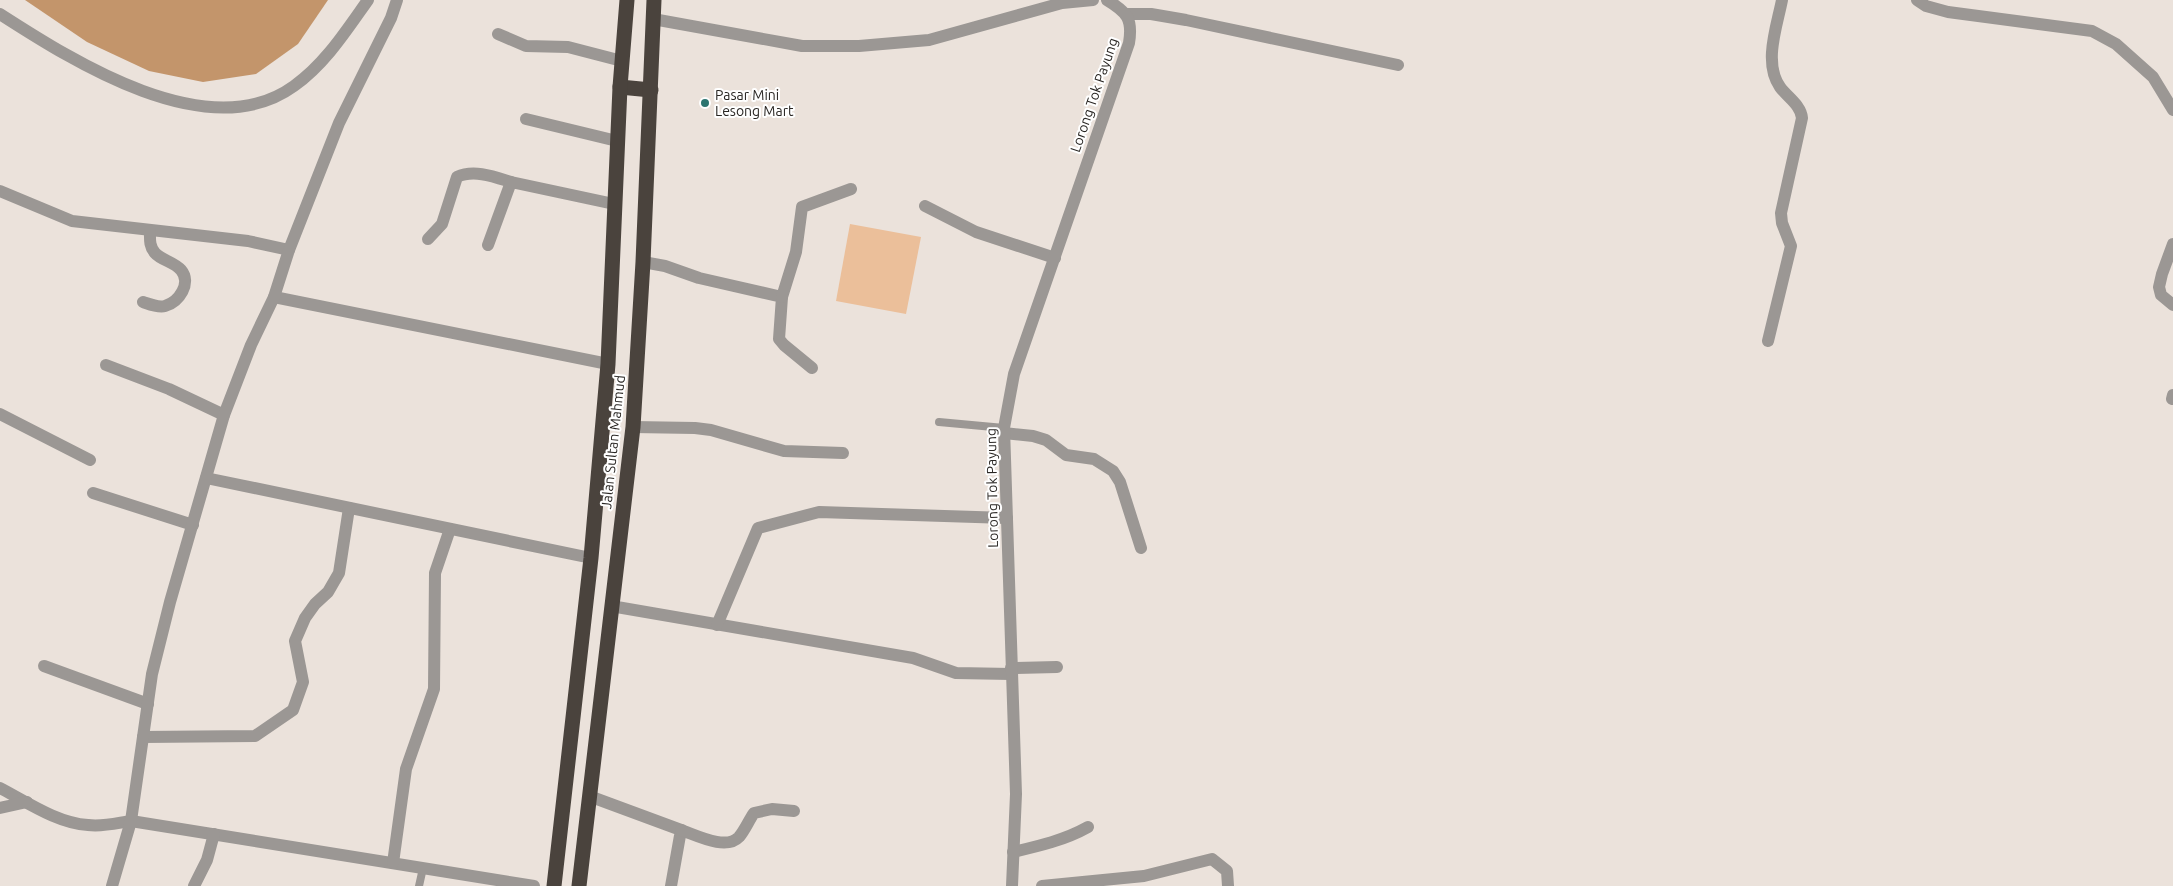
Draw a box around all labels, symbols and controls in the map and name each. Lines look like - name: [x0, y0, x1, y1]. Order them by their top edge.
- street label: Lorong Tok Payung: [1067, 36, 1121, 154]
- place label: Pasar Mini Lesong Mart: [715, 87, 794, 119]
- marker: Pasar Mini Lesong Mart: [699, 97, 711, 109]
- street label: Jalan Sultan Mahmud: [598, 374, 628, 510]
- street label: Lorong Tok Payung: [983, 428, 1001, 548]

